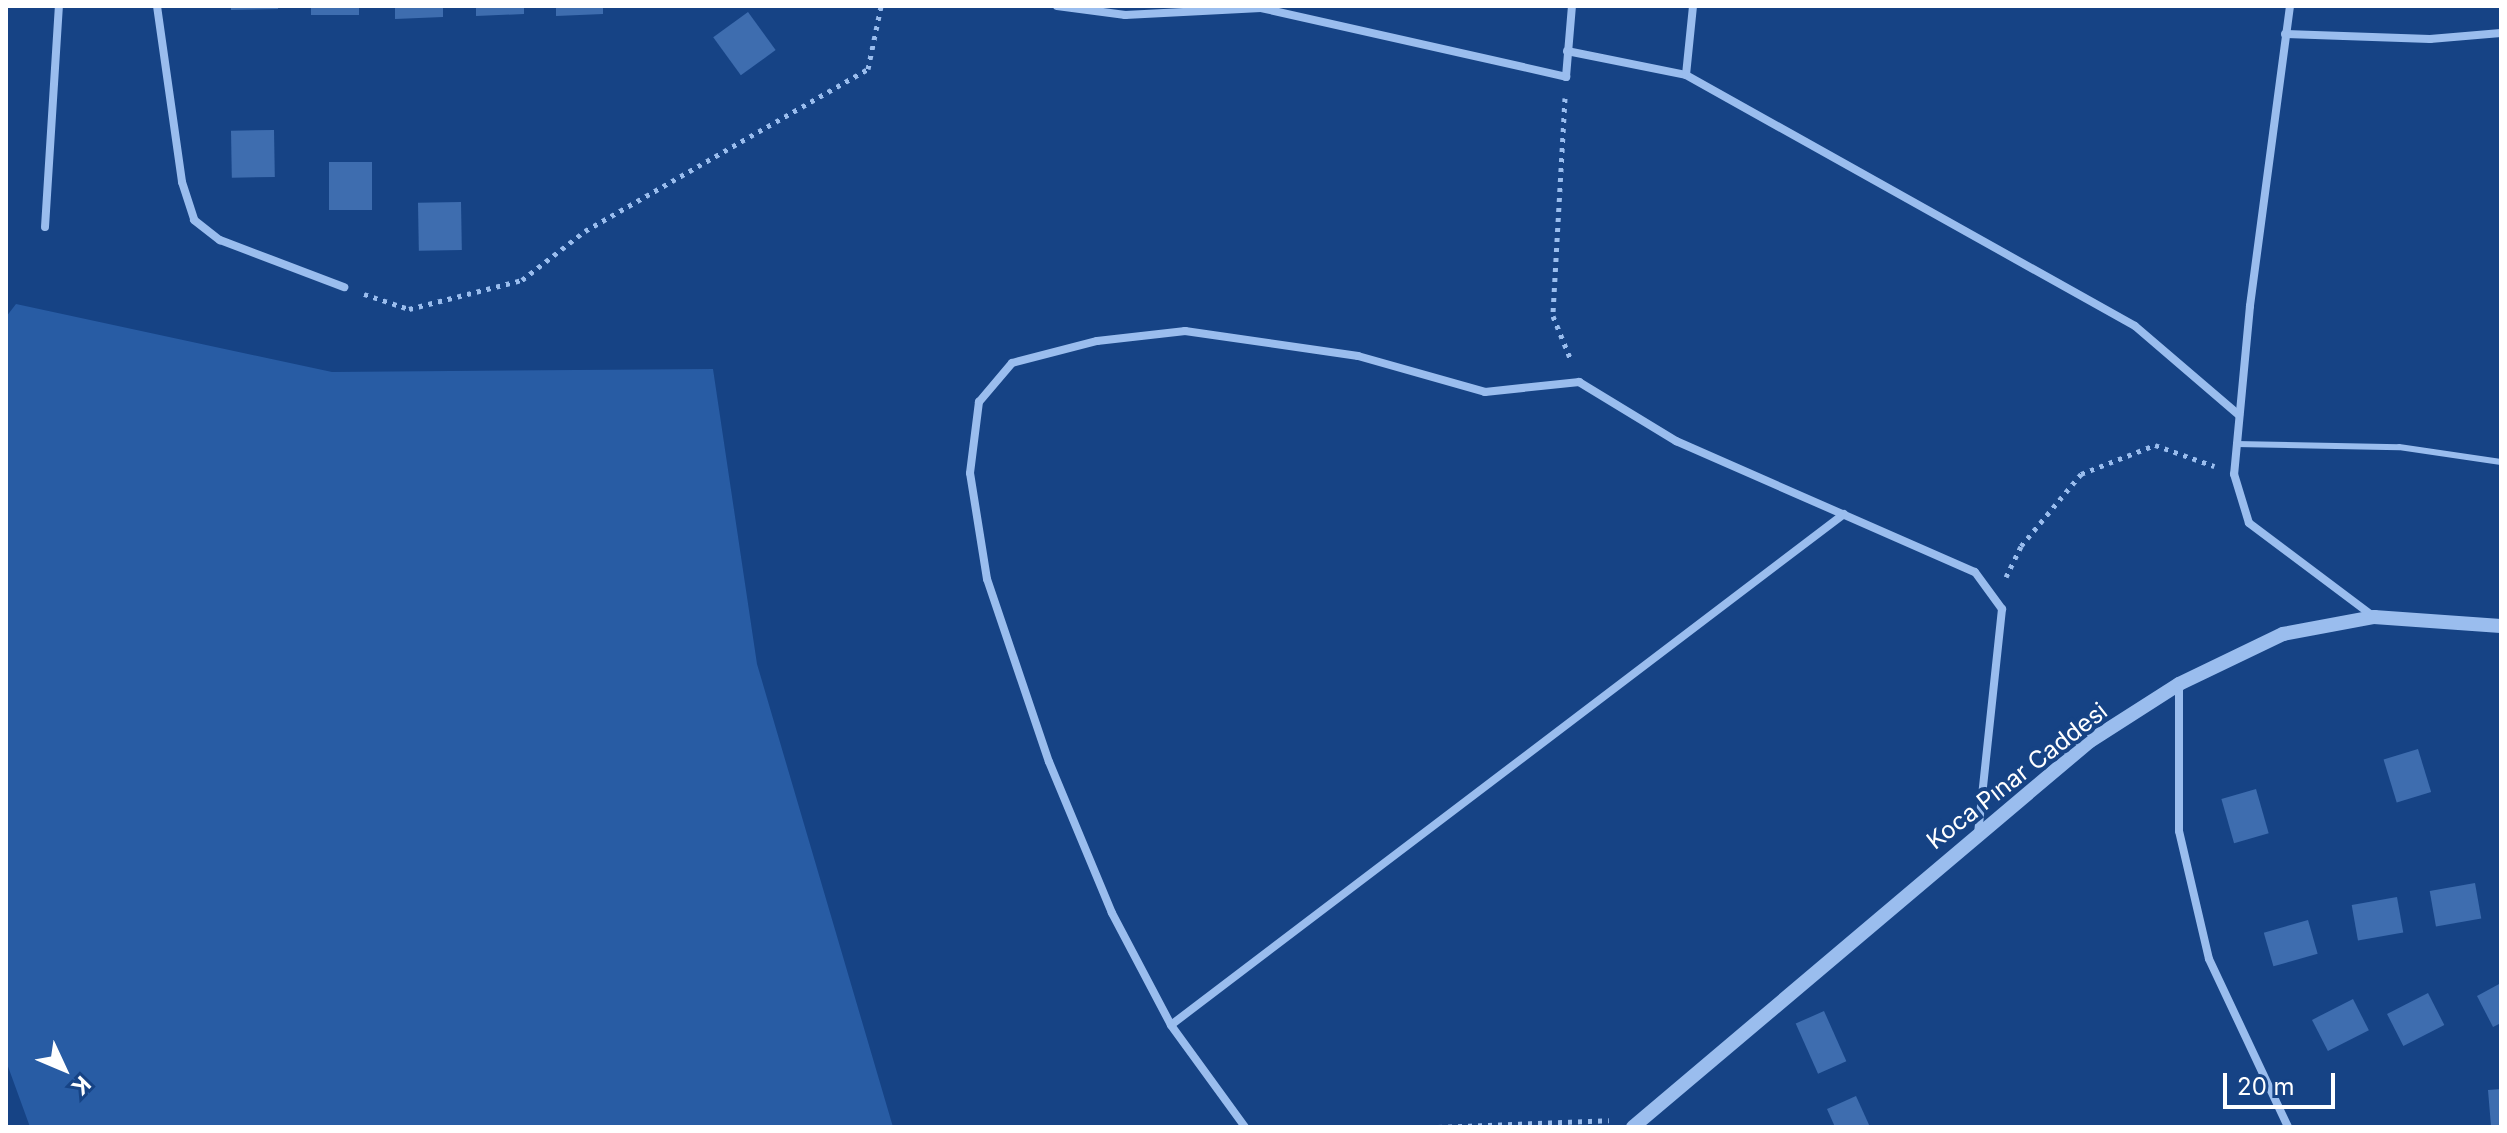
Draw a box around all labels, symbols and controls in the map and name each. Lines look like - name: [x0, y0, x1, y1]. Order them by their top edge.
- street label: Koca Pınar Caddesi: [1921, 697, 2113, 855]
- north arrow: [24, 1029, 104, 1109]
- scale bar: [2227, 1057, 2339, 1107]
- text: K: [66, 1071, 96, 1100]
- text: 20 m: [2237, 1072, 2295, 1101]

